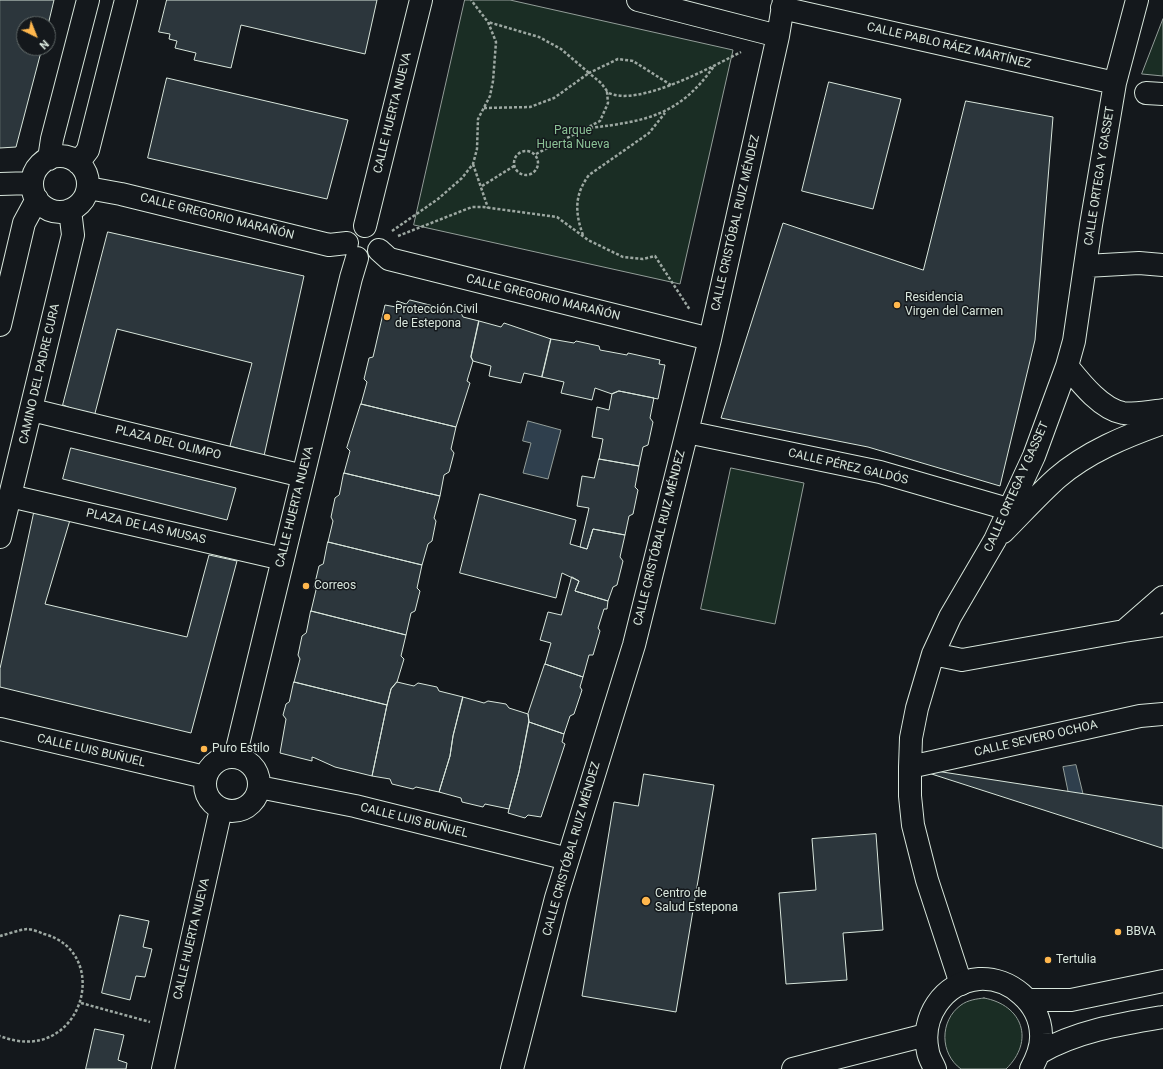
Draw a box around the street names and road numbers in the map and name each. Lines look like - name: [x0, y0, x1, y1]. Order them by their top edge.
- street label: CALLE PABLO RÁEZ MARTÍNEZ: [865, 20, 1033, 72]
- street label: CALLE HUERTA NUEVA: [371, 51, 415, 175]
- street label: CALLE ORTEGA Y GASSET: [1082, 105, 1118, 247]
- street label: CALLE CRISTÓBAL RUIZ MÉNDEZ: [709, 134, 763, 312]
- street label: CALLE GREGORIO MARAÑÓN: [139, 191, 295, 243]
- street label: CALLE GREGORIO MARAÑÓN: [465, 272, 621, 324]
- street label: CAMINO DEL PADRE CURA: [17, 302, 63, 446]
- street label: CALLE ORTEGA Y GASSET: [982, 420, 1052, 554]
- street label: PLAZA DEL OLIMPO: [114, 423, 222, 463]
- street label: CALLE HUERTA NUEVA: [273, 445, 317, 569]
- street label: CALLE PÉREZ GALDÓS: [787, 446, 909, 488]
- street label: CALLE CRISTÓBAL RUIZ MÉNDEZ: [631, 449, 689, 627]
- street label: PLAZA DE LAS MUSAS: [85, 506, 207, 548]
- street label: CALLE SEVERO OCHOA: [973, 718, 1099, 760]
- street label: CALLE LUIS BUÑUEL: [36, 732, 146, 770]
- street label: CALLE CRISTÓBAL RUIZ MÉNDEZ: [540, 760, 604, 938]
- street label: CALLE LUIS BUÑUEL: [359, 801, 469, 841]
- street label: CALLE HUERTA NUEVA: [171, 877, 213, 1001]

